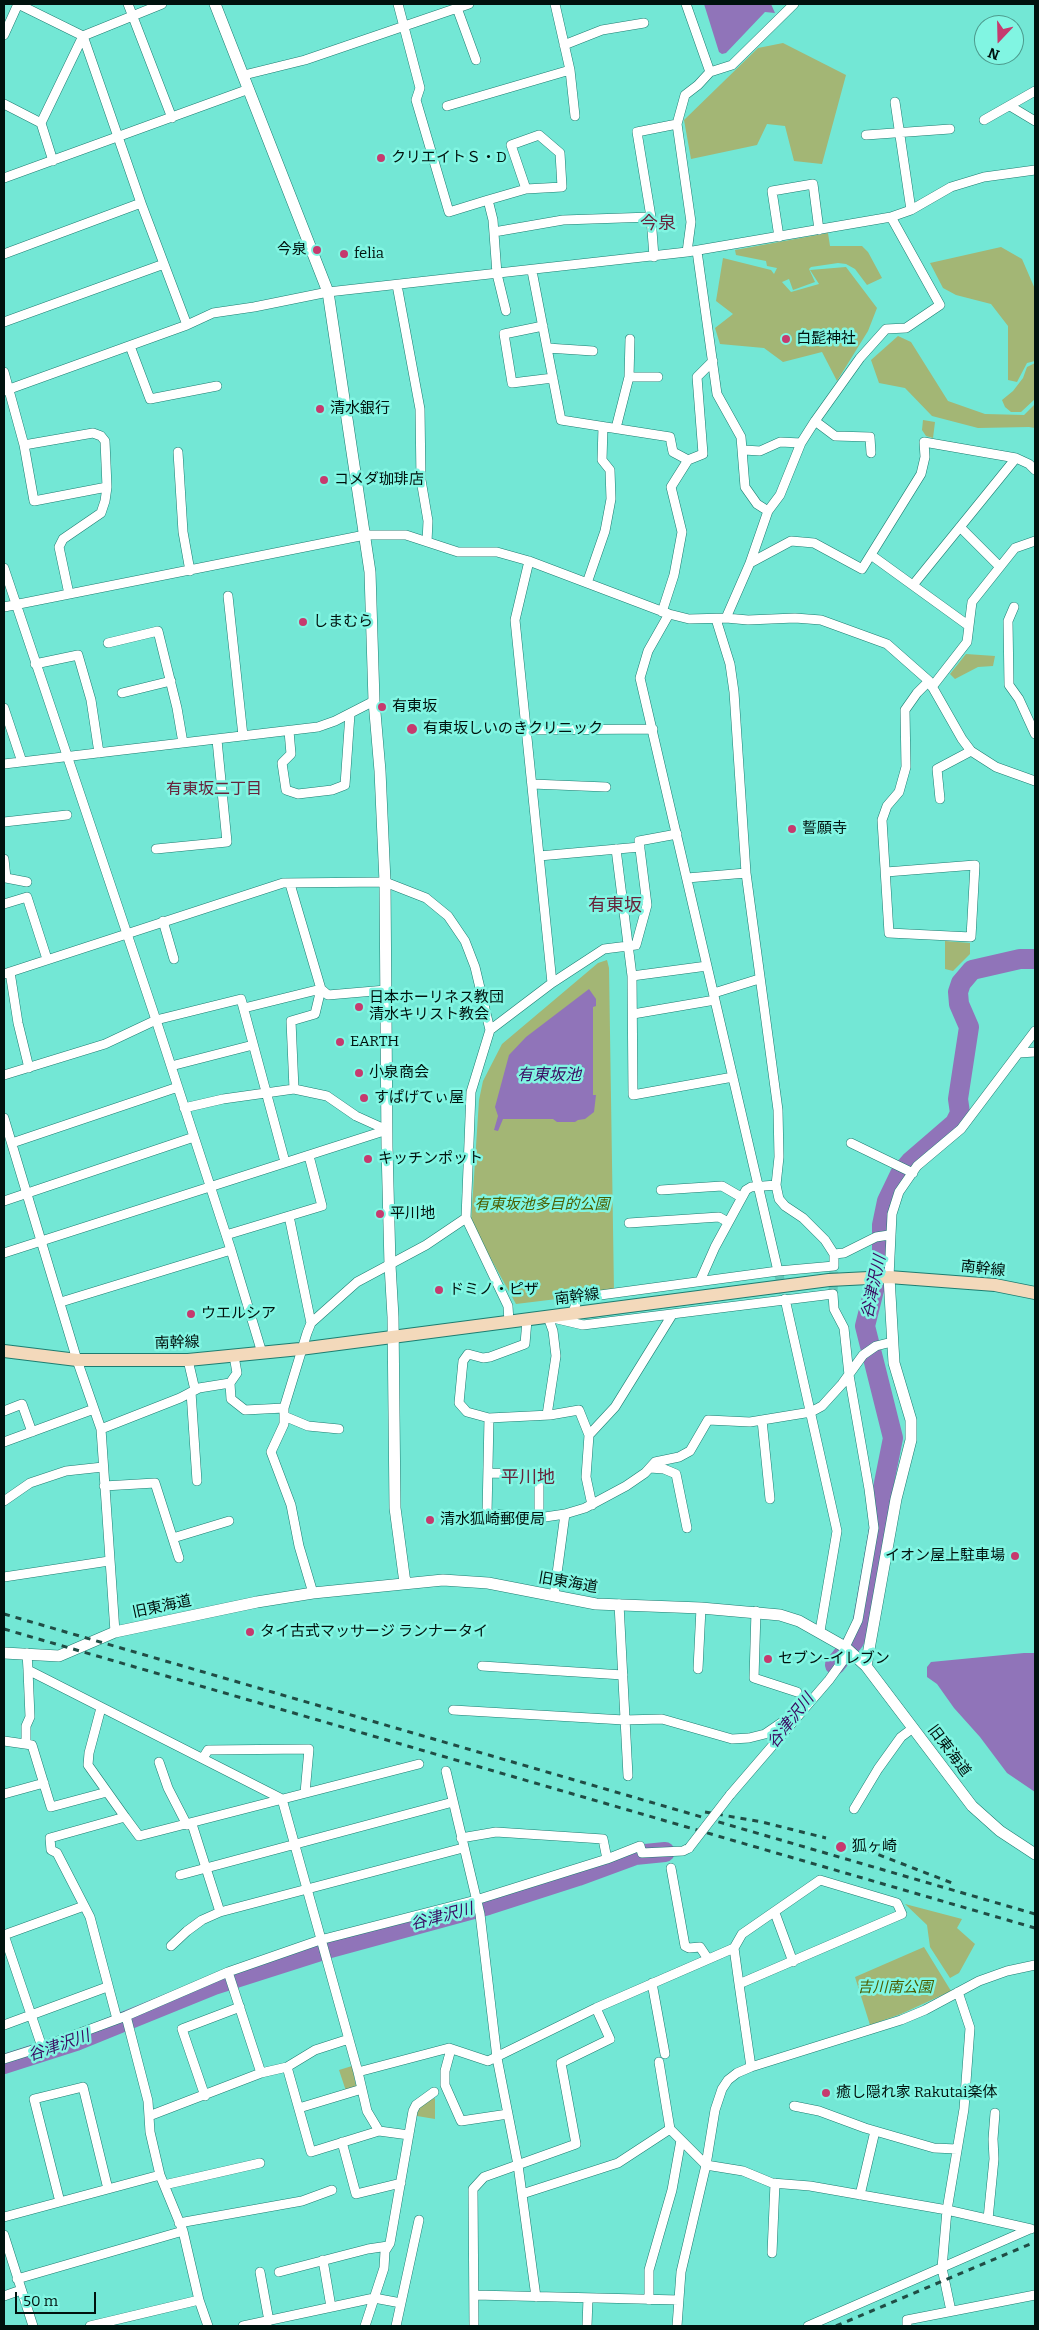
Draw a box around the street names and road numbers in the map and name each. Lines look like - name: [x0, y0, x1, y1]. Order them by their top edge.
- street label: 南幹線: [960, 1258, 1006, 1280]
- street label: 南幹線: [554, 1285, 600, 1309]
- street label: 南幹線: [154, 1333, 200, 1353]
- street label: 旧東海道: [537, 1569, 599, 1597]
- street label: 旧東海道: [131, 1592, 193, 1622]
- street label: 旧東海道: [924, 1722, 974, 1780]

